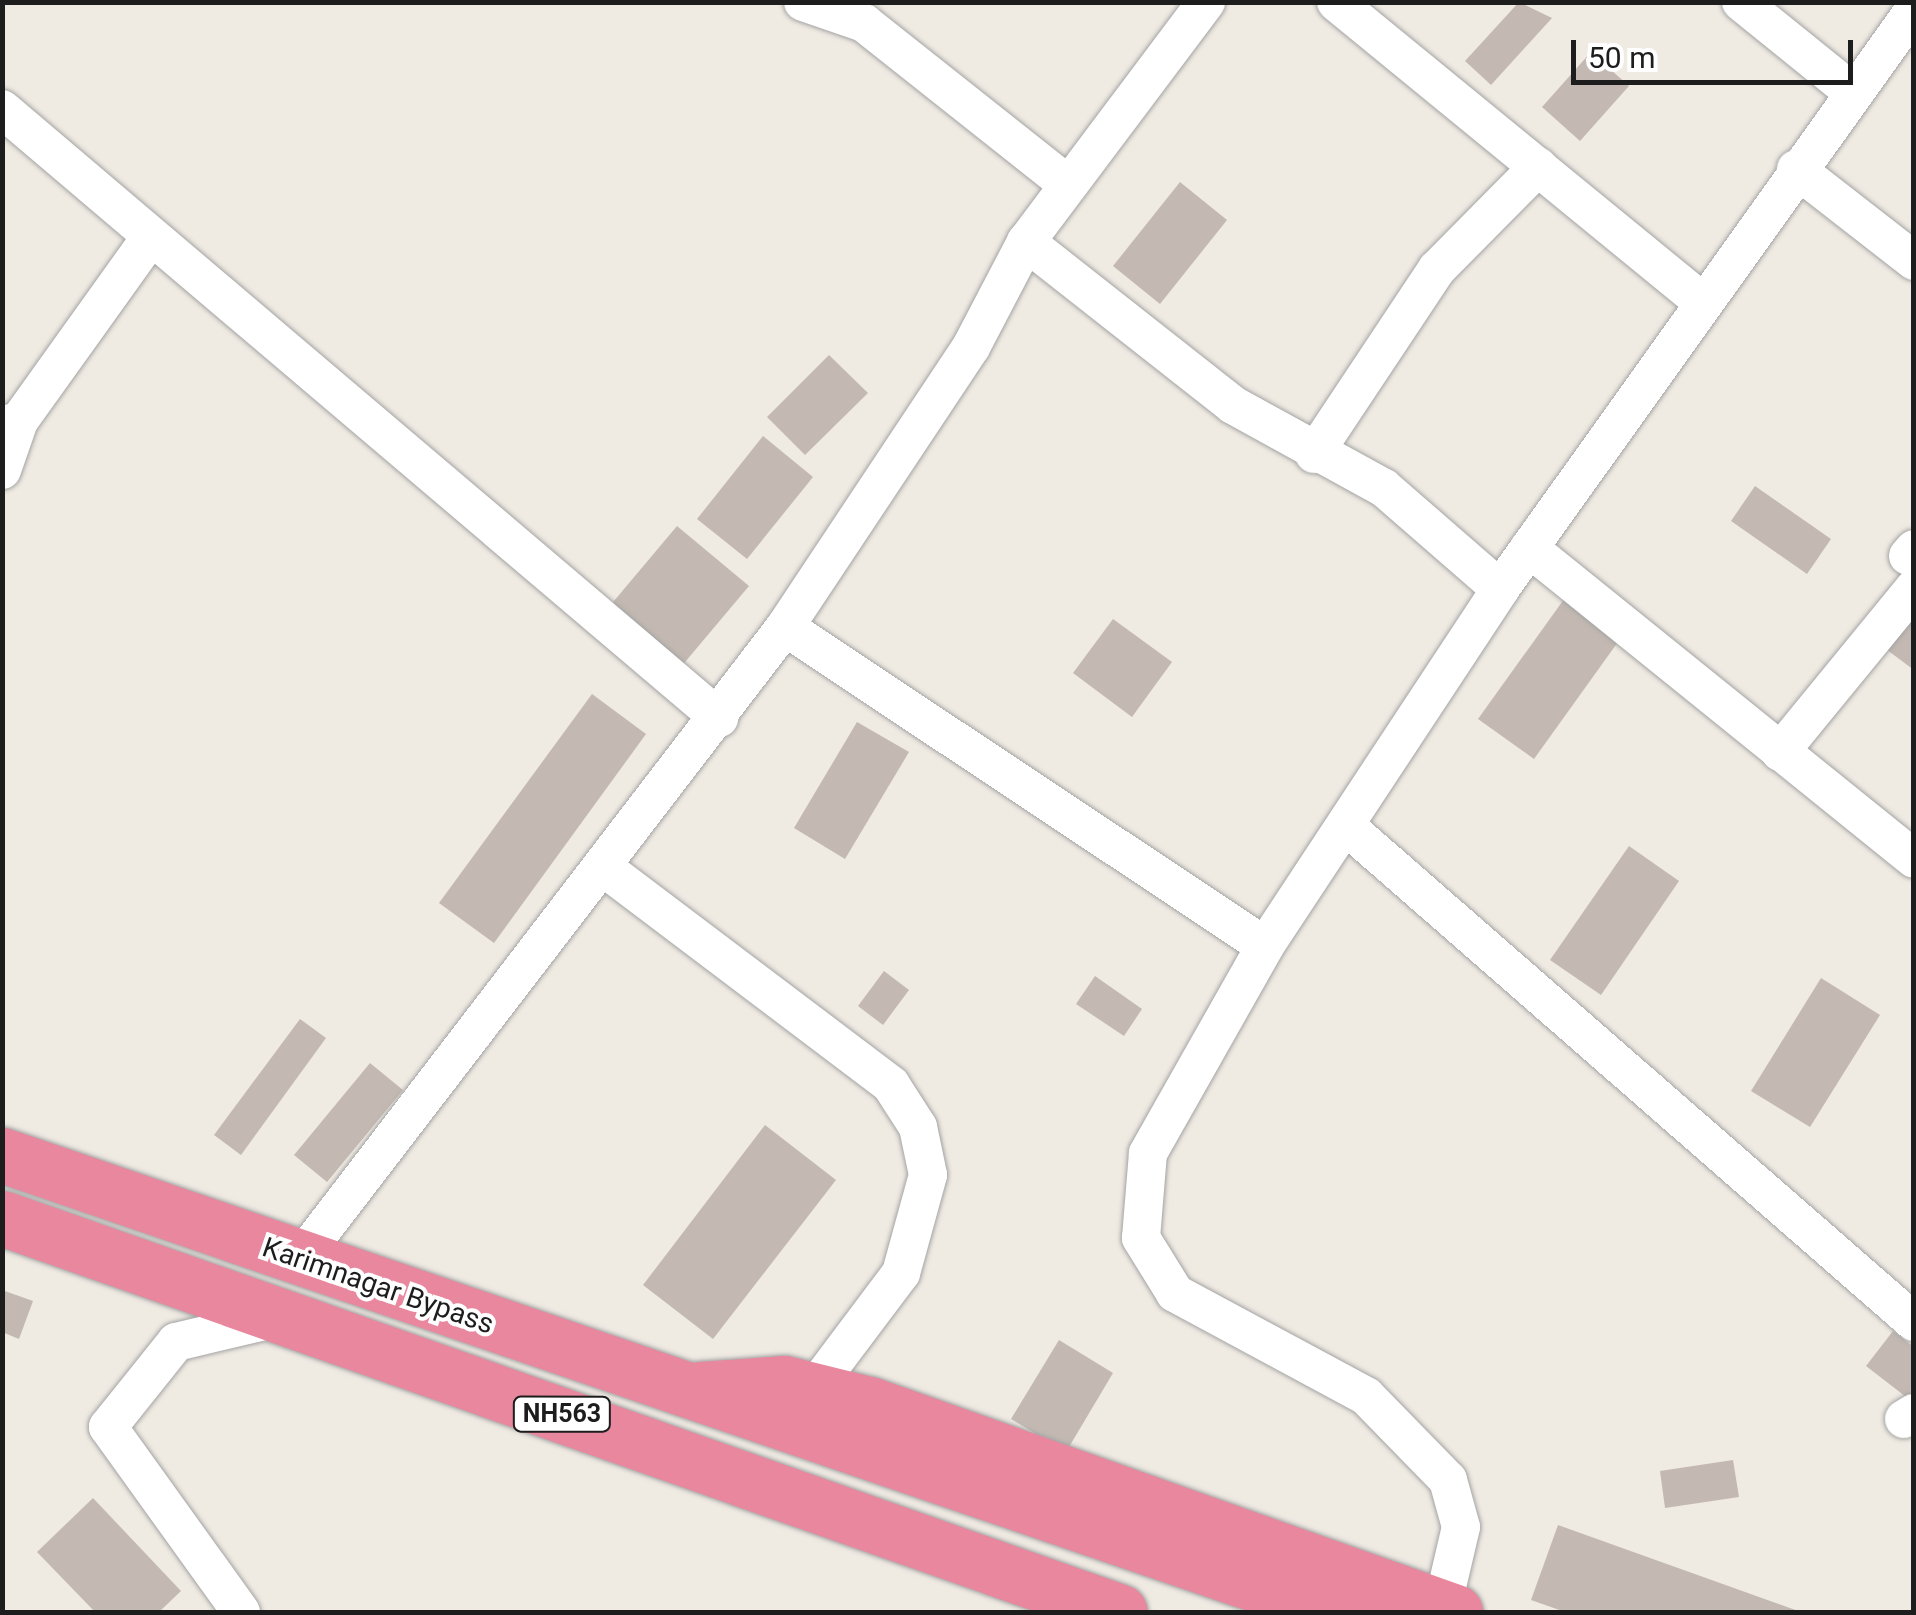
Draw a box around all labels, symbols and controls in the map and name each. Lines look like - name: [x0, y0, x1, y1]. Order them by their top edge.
- scale bar: [1576, 20, 1858, 82]
- text: 50 m: [1588, 40, 1655, 75]
- street label: Karimnagar Bypass: [258, 1231, 498, 1341]
- road number: NH563: [512, 1394, 612, 1434]

